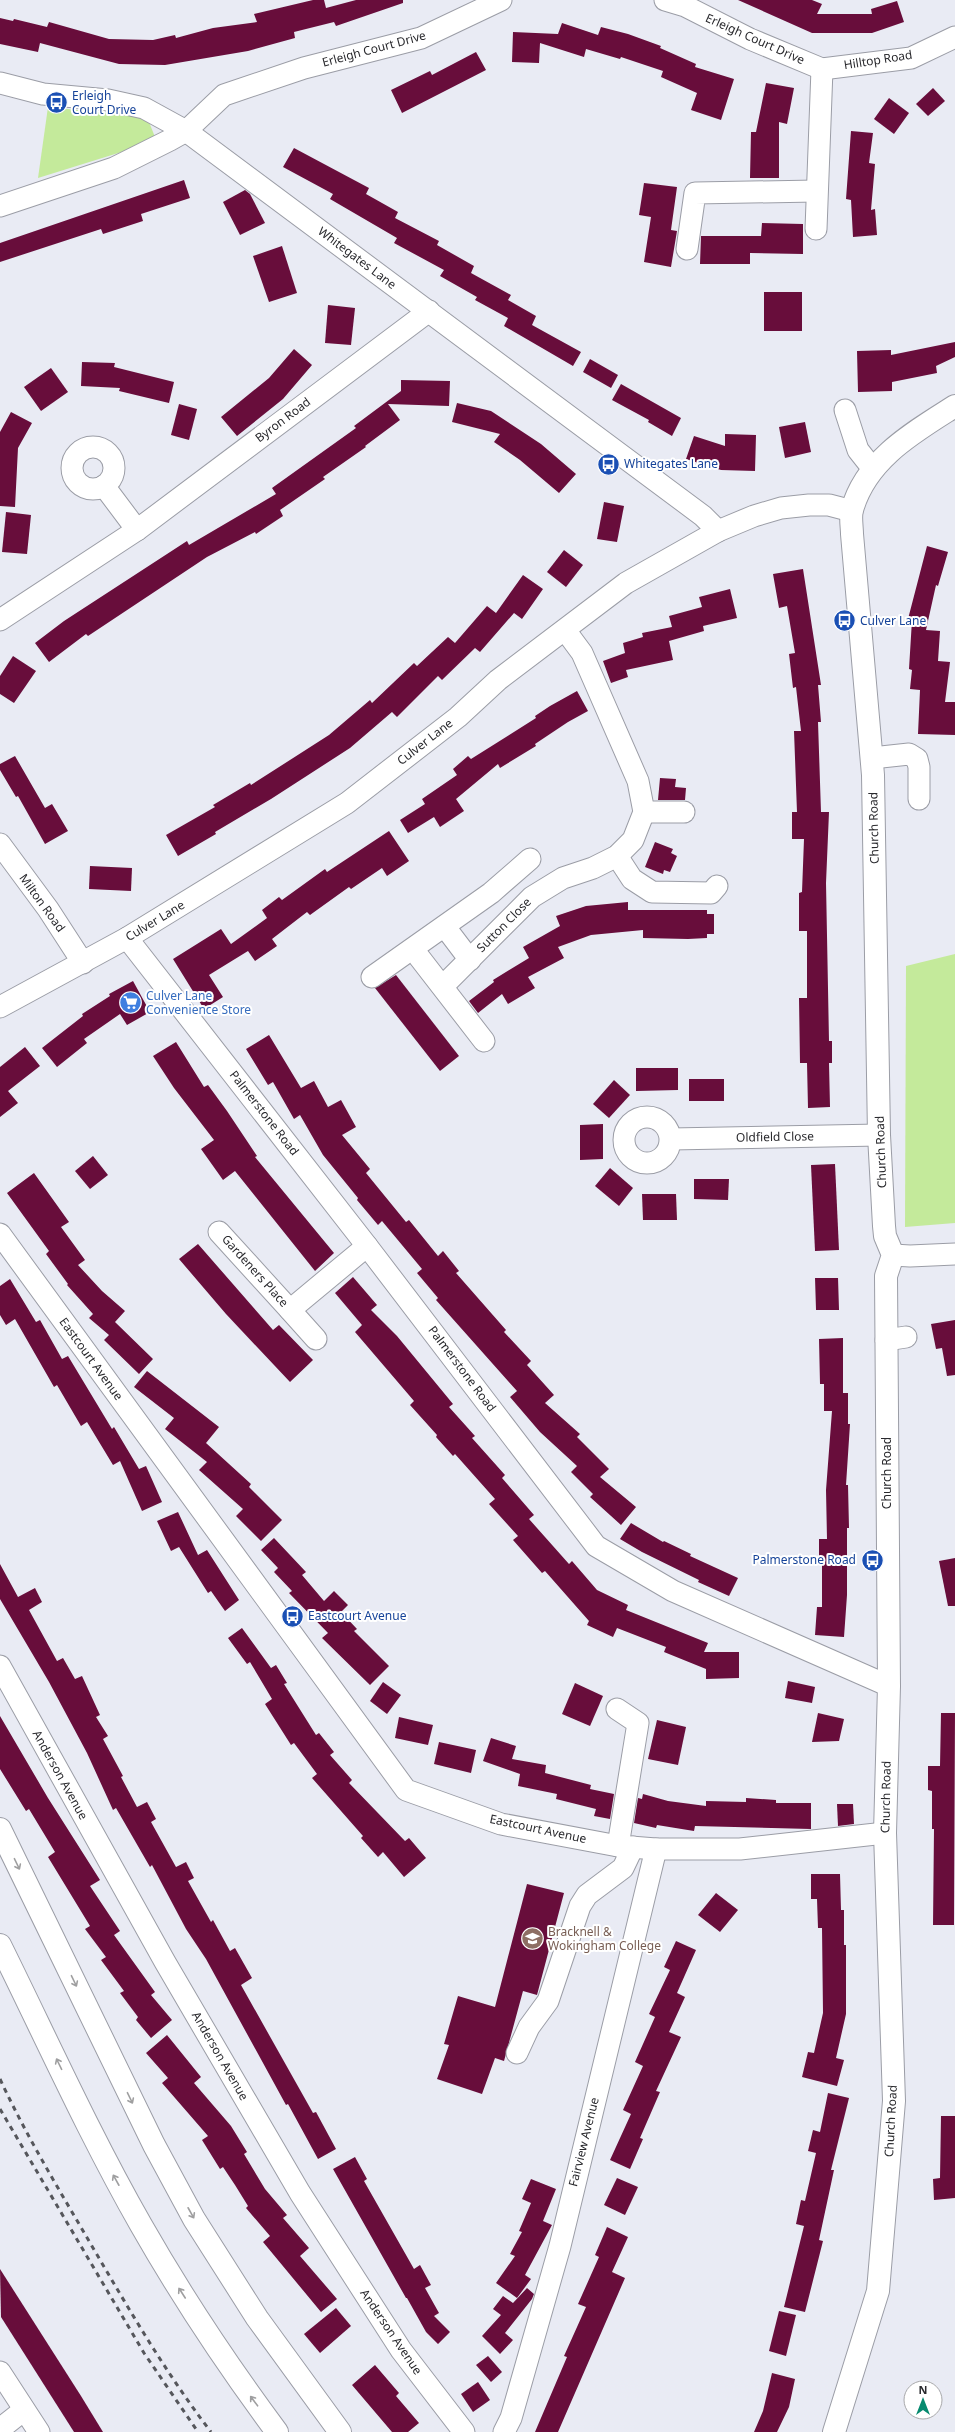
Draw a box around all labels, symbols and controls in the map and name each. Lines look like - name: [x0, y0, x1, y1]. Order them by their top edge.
- street label: Erleigh Court Drive: [703, 9, 808, 68]
- street label: Erleigh Court Drive: [320, 26, 428, 71]
- street label: Hilltop Road: [842, 46, 913, 73]
- place label: Erleigh Court Drive: [72, 87, 137, 118]
- bus stop icon: Erleigh Court Drive: [44, 90, 70, 116]
- street label: Whitegates Lane: [315, 223, 400, 293]
- street label: Byron Road: [252, 393, 314, 446]
- bus stop icon: Whitegates Lane: [595, 451, 621, 477]
- place label: Whitegates Lane: [624, 455, 718, 472]
- bus stop icon: Culver Lane: [831, 608, 857, 634]
- place label: Culver Lane: [860, 612, 926, 629]
- street label: Culver Lane: [393, 714, 456, 769]
- street label: Church Road: [864, 792, 883, 864]
- street label: Milton Road: [16, 870, 69, 935]
- street label: Sutton Close: [473, 893, 535, 956]
- street label: Culver Lane: [122, 896, 188, 945]
- place label: Culver Lane Convenience Store: [146, 987, 251, 1018]
- supermarket icon: Culver Lane Convenience Store: [117, 990, 143, 1016]
- street label: Palmerstone Road: [226, 1067, 303, 1159]
- street label: Church Road: [871, 1116, 890, 1188]
- street label: Oldfield Close: [736, 1127, 814, 1146]
- street label: Gardeners Place: [218, 1231, 293, 1311]
- street label: Eastcourt Avenue: [56, 1314, 127, 1404]
- street label: Palmerstone Road: [424, 1322, 500, 1415]
- street label: Church Road: [878, 1437, 895, 1509]
- bus stop icon: Palmerstone Road: [859, 1547, 885, 1573]
- place label: Palmerstone Road: [752, 1551, 856, 1568]
- bus stop icon: Eastcourt Avenue: [279, 1603, 305, 1629]
- place label: Eastcourt Avenue: [308, 1607, 407, 1624]
- street label: Anderson Avenue: [29, 1727, 92, 1823]
- street label: Church Road: [876, 1761, 895, 1833]
- street label: Eastcourt Avenue: [488, 1810, 588, 1847]
- one-way arrow: [14, 1858, 21, 1870]
- place label: Bracknell & Wokingham College: [548, 1923, 661, 1954]
- school or university icon: Bracknell & Wokingham College: [519, 1926, 545, 1952]
- one-way arrow: [71, 1975, 78, 1987]
- street label: Anderson Avenue: [188, 2008, 253, 2103]
- one-way arrow: [55, 2058, 62, 2070]
- street label: Church Road: [880, 2084, 901, 2158]
- one-way arrow: [127, 2092, 134, 2104]
- street label: Fairview Avenue: [564, 2095, 603, 2188]
- one-way arrow: [112, 2174, 120, 2186]
- one-way arrow: [187, 2207, 195, 2219]
- street label: Anderson Avenue: [356, 2286, 427, 2378]
- one-way arrow: [177, 2287, 186, 2298]
- north arrow: [903, 2380, 943, 2420]
- text: N: [919, 2382, 927, 2397]
- one-way arrow: [250, 2395, 258, 2406]

